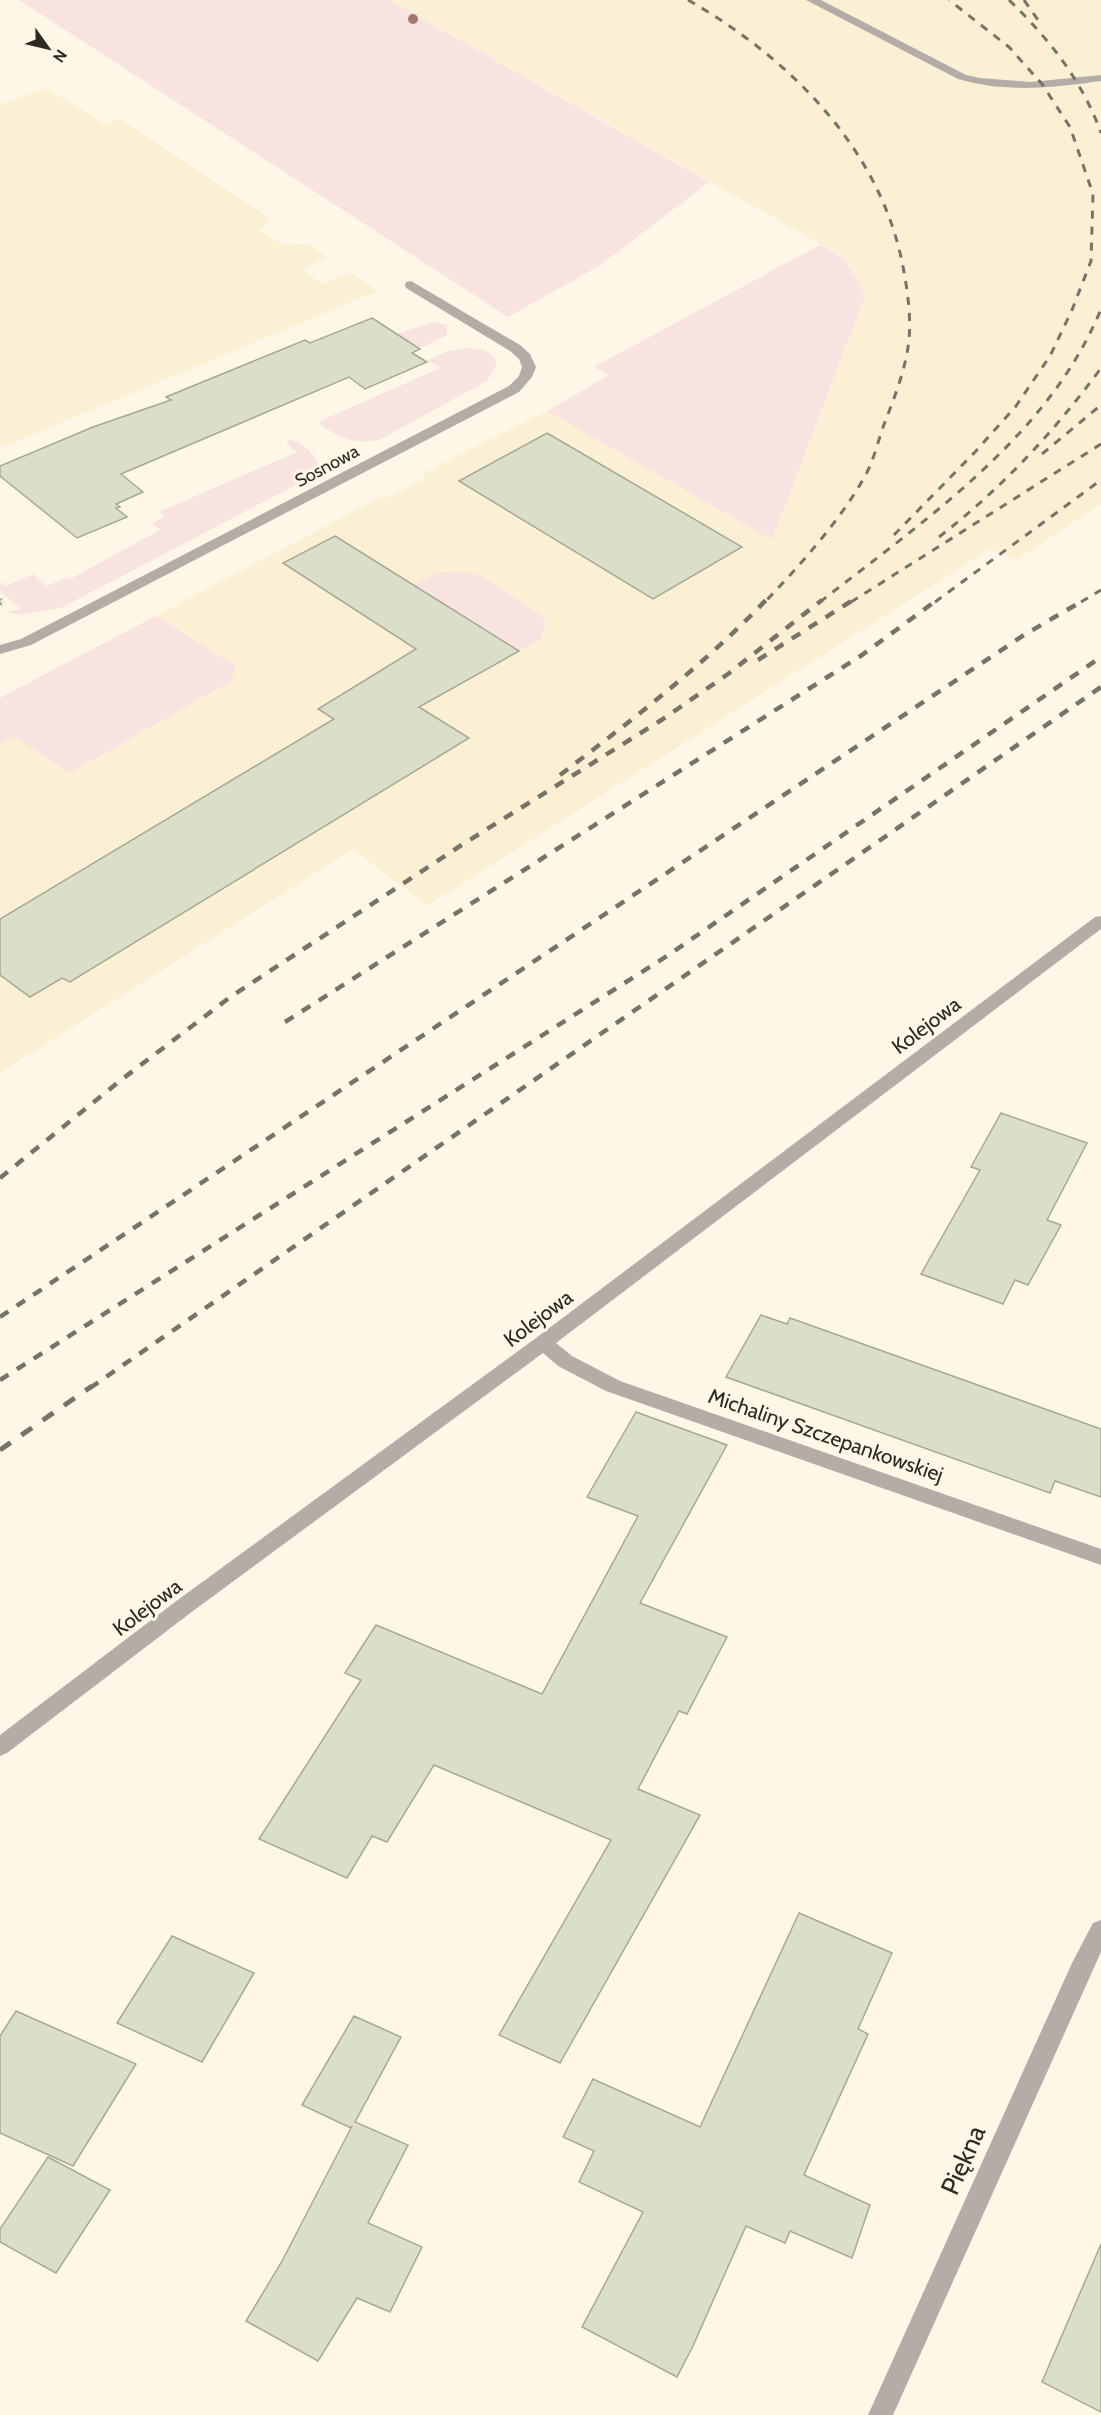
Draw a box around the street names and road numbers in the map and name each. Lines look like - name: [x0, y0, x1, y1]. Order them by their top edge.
- street label: Sosnowa: [291, 440, 363, 492]
- street label: Kolejowa: [887, 991, 966, 1060]
- street label: Kolejowa: [499, 1284, 578, 1353]
- street label: Michaliny Szczepankowskiej: [705, 1383, 947, 1488]
- street label: Kolejowa: [108, 1573, 187, 1642]
- street label: Piękna: [934, 2120, 993, 2199]

